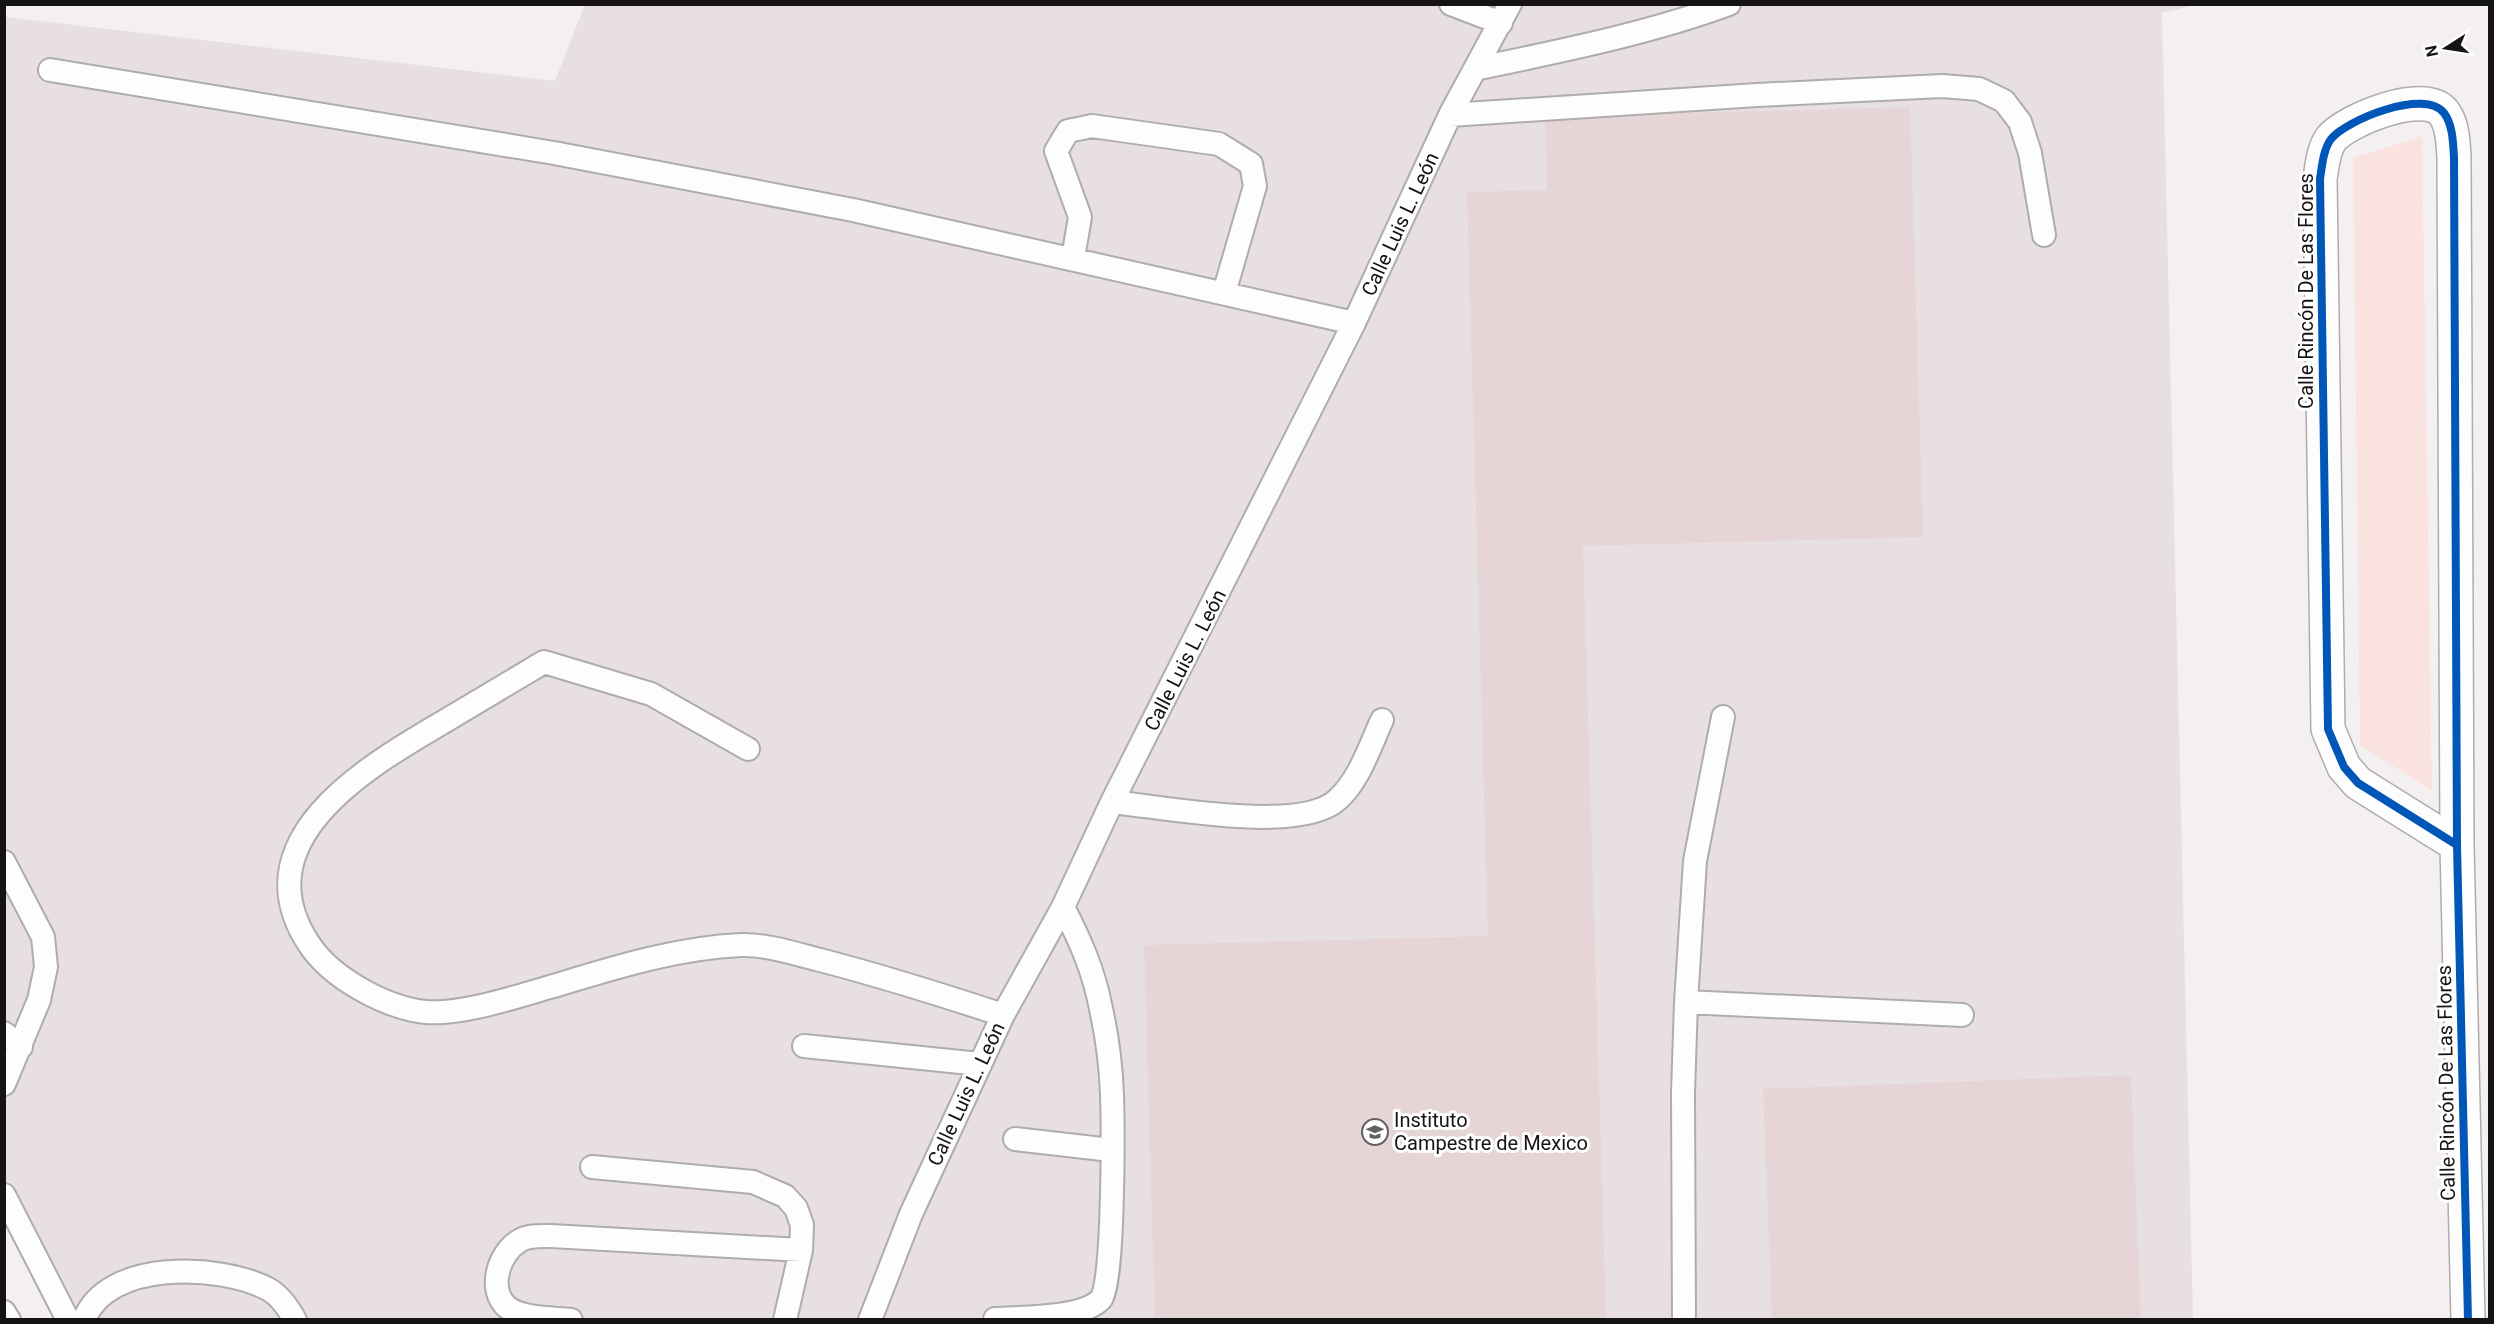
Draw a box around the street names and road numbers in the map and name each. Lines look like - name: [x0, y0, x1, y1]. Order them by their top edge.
- street label: Calle Luis L. León: [1356, 148, 1444, 300]
- street label: Calle Rincón De Las Flores: [2294, 173, 2318, 409]
- street label: Calle Luis L. León: [1139, 585, 1231, 735]
- street label: Calle Rincón De Las Flores: [2432, 965, 2460, 1201]
- street label: Calle Luis L. León: [922, 1018, 1010, 1170]

